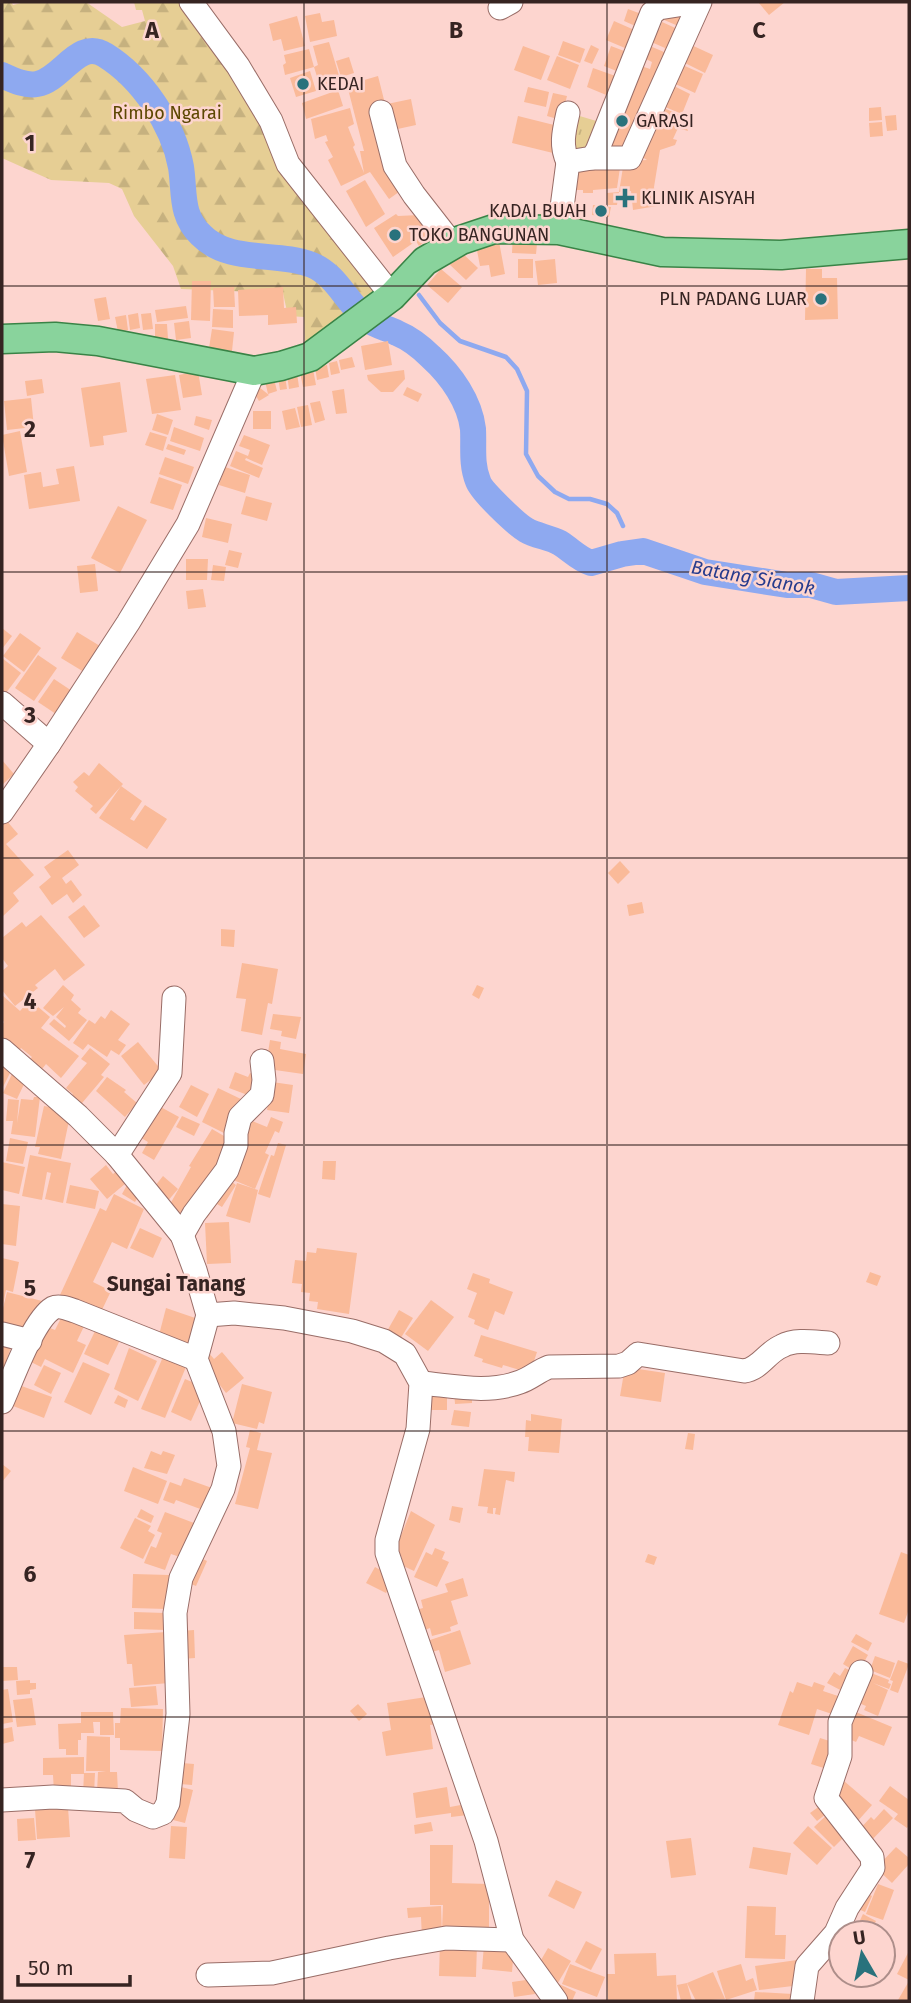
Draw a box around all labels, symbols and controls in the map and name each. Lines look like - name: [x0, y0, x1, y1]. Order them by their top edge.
- text: A: [144, 16, 159, 44]
- text: B: [449, 16, 463, 44]
- text: C: [752, 16, 766, 44]
- place label: KEDAI: [317, 73, 364, 95]
- marker: KEDAI: [295, 76, 311, 92]
- park label: Rimbo Ngarai: [112, 102, 222, 124]
- place label: GARASI: [636, 110, 694, 132]
- marker: GARASI: [614, 113, 630, 129]
- text: 1: [25, 129, 35, 157]
- place label: KLINIK AISYAH: [641, 187, 756, 209]
- marker: KLINIK AISYAH: [615, 188, 635, 208]
- place label: KADAI BUAH: [489, 200, 587, 222]
- marker: KADAI BUAH: [593, 203, 609, 219]
- place label: TOKO BANGUNAN: [409, 224, 549, 246]
- marker: TOKO BANGUNAN: [387, 227, 403, 243]
- place label: PLN PADANG LUAR: [659, 288, 807, 310]
- marker: PLN PADANG LUAR: [813, 291, 829, 307]
- text: 2: [24, 415, 36, 443]
- water label: Batang Sianok: [689, 555, 817, 600]
- text: 3: [23, 701, 36, 729]
- text: 4: [24, 987, 37, 1015]
- district label: Sungai Tanang: [107, 1271, 246, 1297]
- text: 5: [24, 1274, 36, 1302]
- text: 6: [24, 1560, 37, 1588]
- text: 7: [25, 1846, 36, 1874]
- north arrow: [827, 1919, 897, 1989]
- text: U: [852, 1925, 867, 1950]
- scale bar: [18, 1944, 130, 1988]
- text: 50 m: [28, 1955, 74, 1981]

